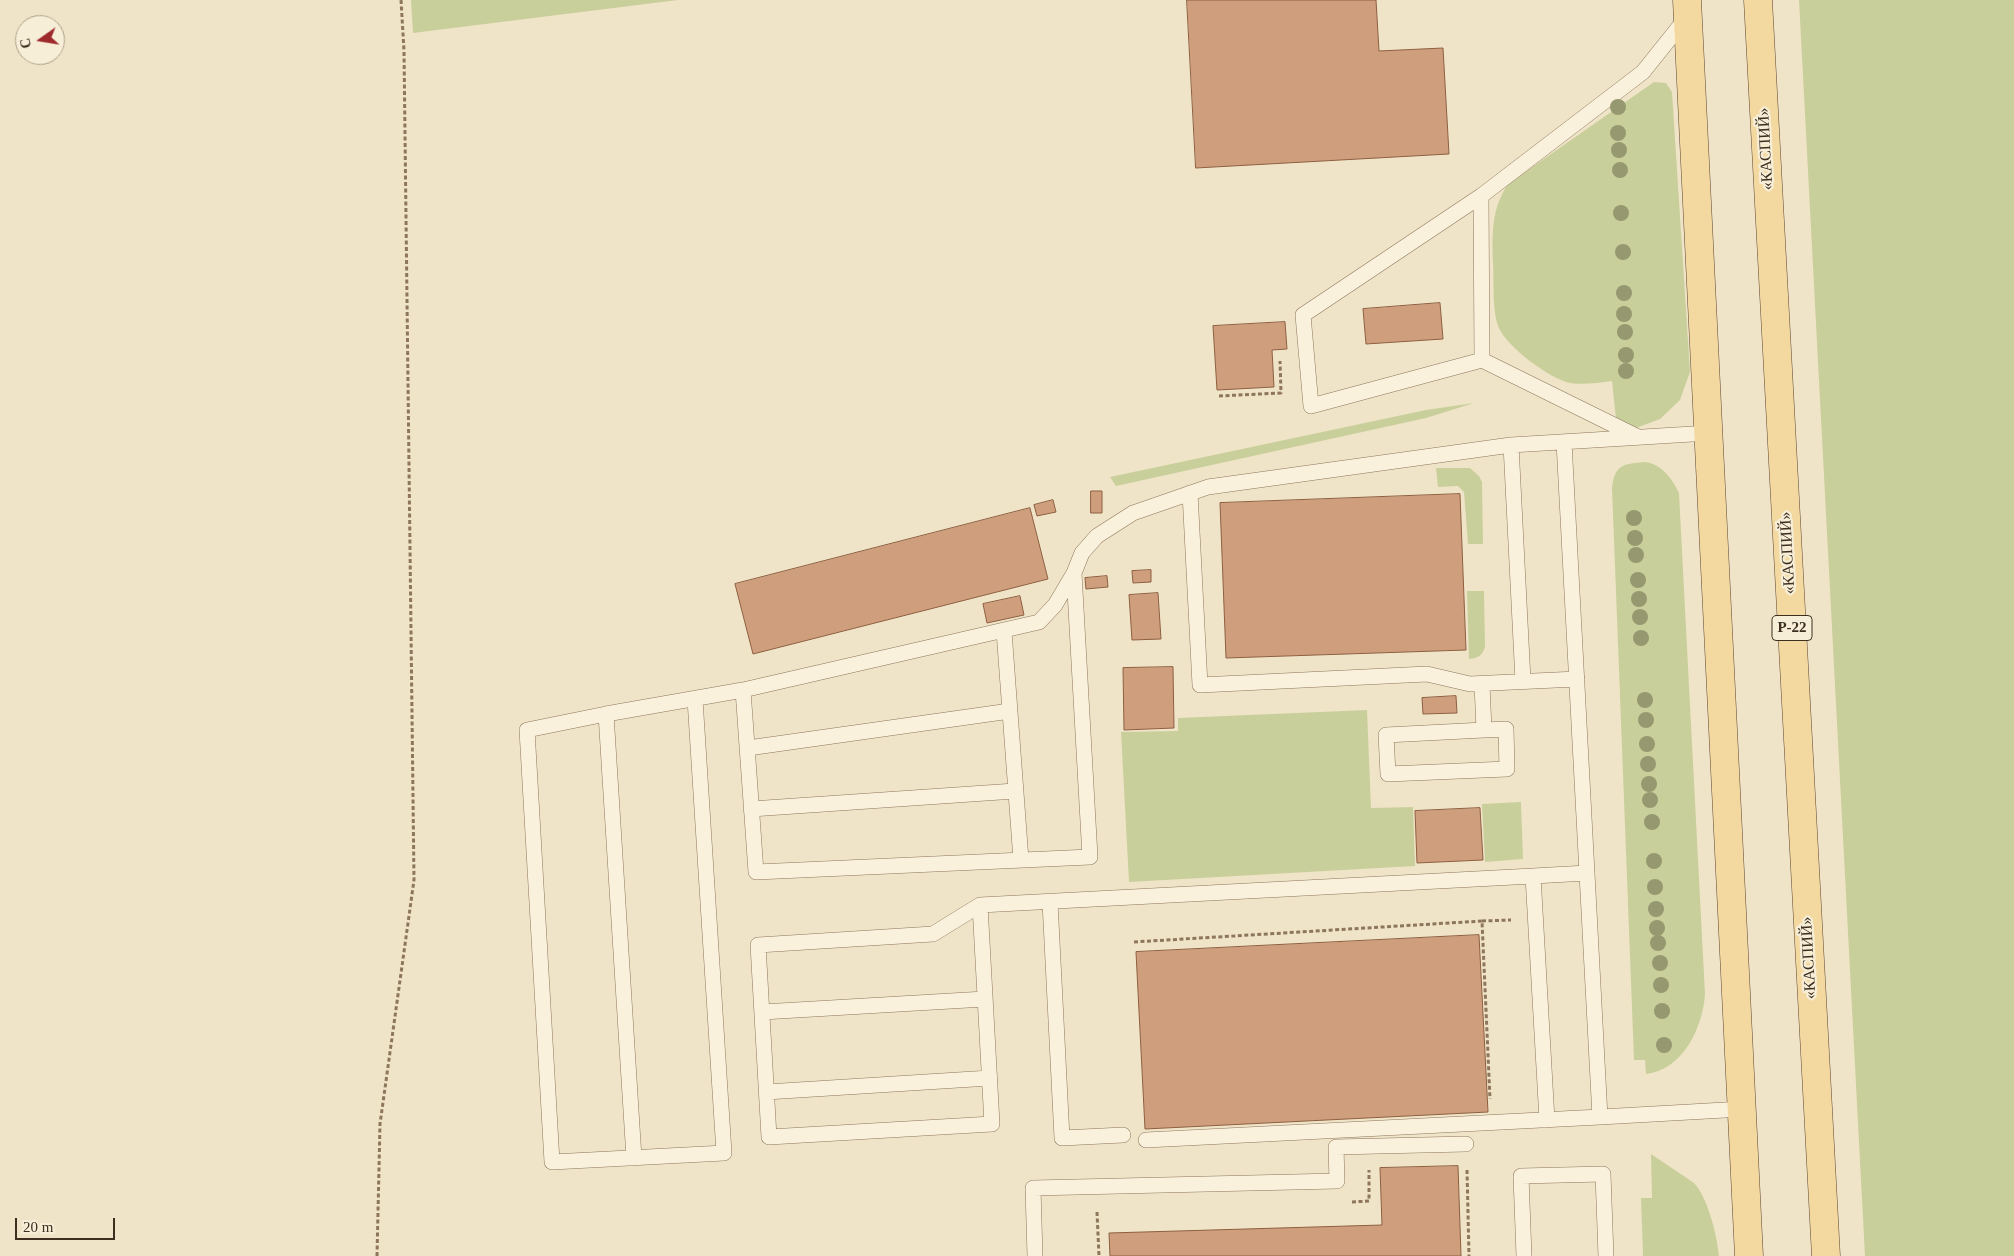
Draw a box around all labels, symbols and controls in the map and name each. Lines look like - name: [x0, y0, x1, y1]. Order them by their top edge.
- north arrow: [15, 15, 65, 65]
- text: С: [17, 37, 34, 50]
- street label: «КАСПИЙ»: [1754, 107, 1778, 191]
- street label: «КАСПИЙ»: [1776, 511, 1800, 595]
- road number: Р-22: [1772, 616, 1812, 640]
- street label: «КАСПИЙ»: [1797, 916, 1821, 1000]
- scale bar: [18, 1208, 118, 1240]
- text: 20 m: [23, 1219, 53, 1235]

